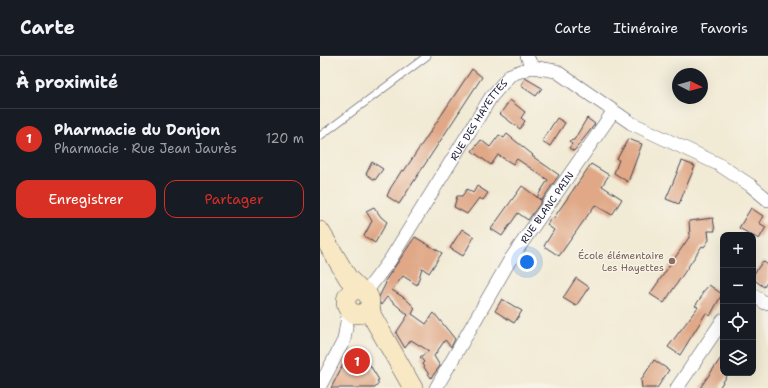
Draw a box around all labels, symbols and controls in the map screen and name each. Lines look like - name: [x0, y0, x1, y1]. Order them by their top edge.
- text: Carte: [20, 15, 75, 40]
- text: Carte: [554, 19, 591, 37]
- text: Itinéraire: [613, 19, 678, 37]
- text: Favoris: [700, 19, 748, 37]
- north arrow: [672, 68, 708, 104]
- text: À proximité: [16, 71, 118, 93]
- street label: RUE DES HAYETTES: [447, 76, 511, 163]
- text: Pharmacie du Donjon: [54, 120, 220, 140]
- text: 1: [26, 130, 32, 147]
- text: 120 m: [266, 130, 304, 147]
- text: Pharmacie · Rue Jean Jaurès: [54, 140, 237, 157]
- street label: RUE BLANC PAIN: [518, 169, 577, 246]
- button: Enregistrer: [16, 180, 156, 218]
- button: Partager: [164, 180, 304, 218]
- map controls: [720, 232, 756, 376]
- button: +: [720, 232, 756, 268]
- place label: École élémentaire Les Hayettes: [578, 249, 664, 274]
- your location: [517, 252, 537, 272]
- marker: École élémentaire Les Hayettes: [667, 256, 677, 266]
- button: −: [720, 268, 756, 304]
- button: locate: [720, 304, 756, 340]
- button: layers: [720, 340, 756, 376]
- pin: 1: [344, 346, 370, 376]

